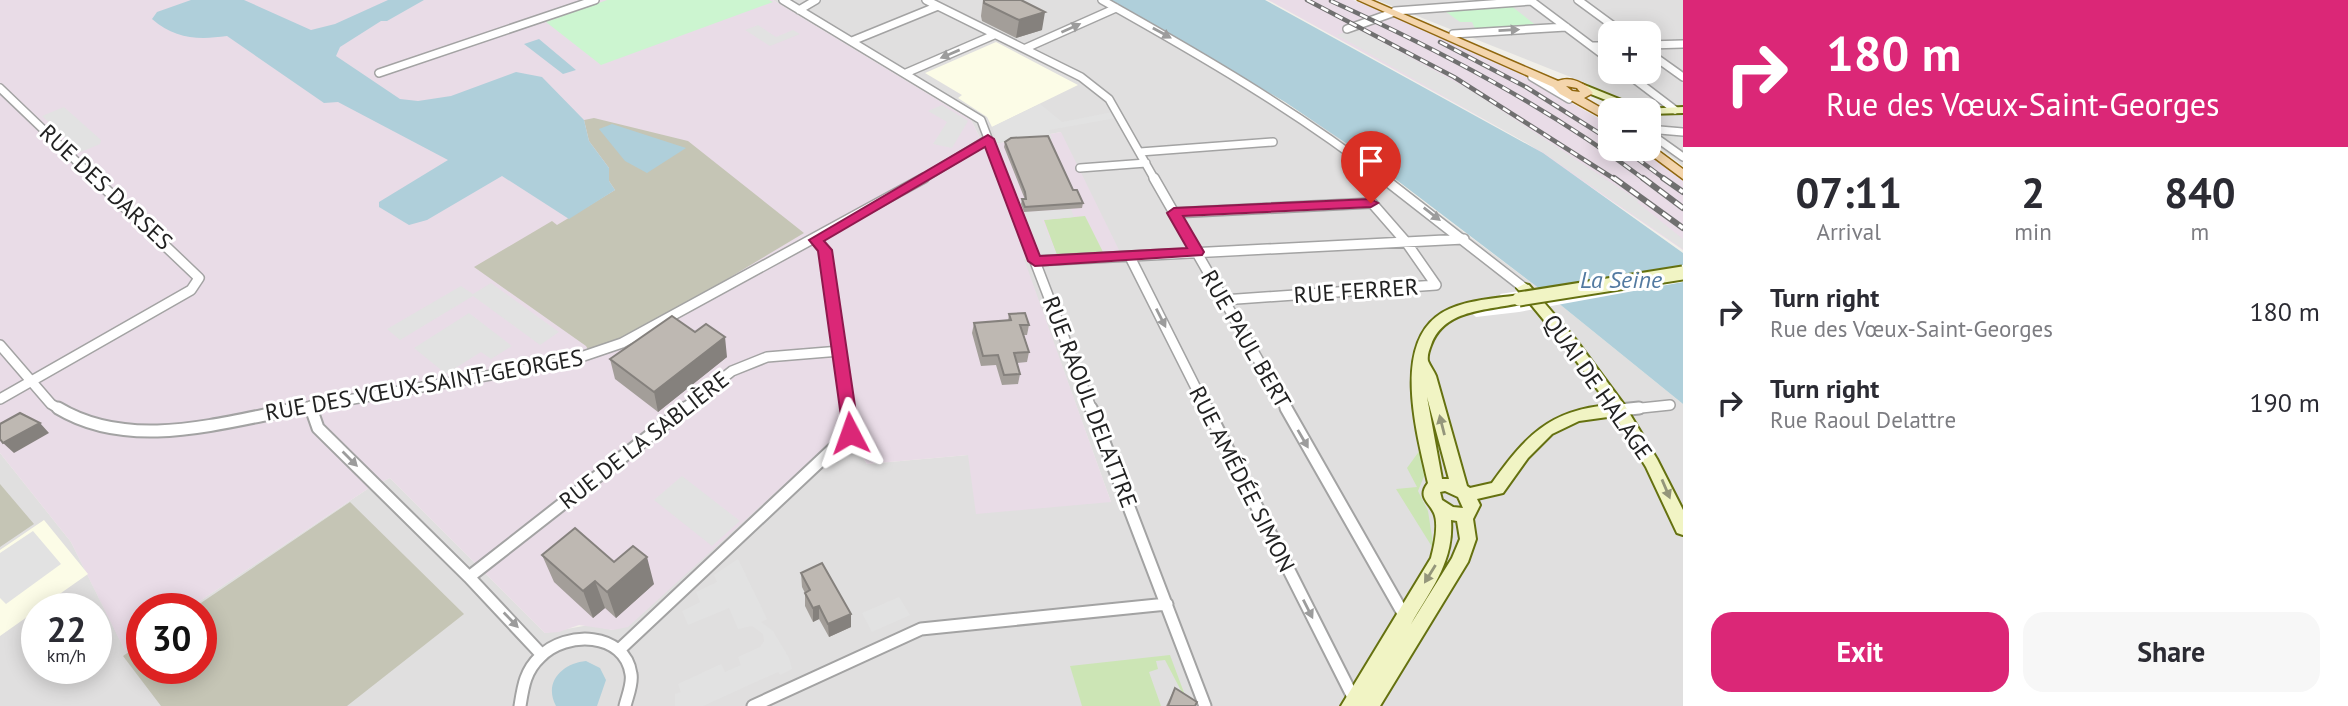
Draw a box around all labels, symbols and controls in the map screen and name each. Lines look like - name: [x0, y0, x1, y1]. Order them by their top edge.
- map controls: [1598, 21, 1661, 161]
- button: +: [1598, 21, 1661, 84]
- text: 180 m: [1826, 21, 1961, 85]
- one-way arrow: [1061, 22, 1081, 34]
- one-way arrow: [1498, 24, 1520, 35]
- one-way arrow: [1152, 27, 1171, 39]
- icon: right: [1711, 28, 1802, 119]
- one-way arrow: [940, 48, 960, 60]
- text: Rue des Vœux-Saint-Georges: [1826, 83, 2220, 125]
- button: −: [1598, 98, 1661, 161]
- street label: RUE DES DARSES: [34, 118, 179, 256]
- pin: [1341, 131, 1401, 203]
- icon: arrive: [1352, 142, 1390, 180]
- text: 07:11: [1795, 165, 1902, 220]
- text: 2: [2021, 165, 2045, 220]
- text: 840: [2164, 165, 2236, 220]
- one-way arrow: [1423, 206, 1441, 220]
- text: Arrival: [1816, 217, 1881, 246]
- text: min: [2014, 217, 2052, 246]
- text: m: [2191, 217, 2209, 246]
- street label: RUE PAUL BERT: [1195, 264, 1298, 413]
- water label: La Seine: [1580, 264, 1662, 295]
- street label: RUE FERRER: [1293, 272, 1419, 309]
- text: Turn right: [1770, 281, 1879, 314]
- street label: RUE RAOUL DELATTRE: [1037, 292, 1144, 512]
- icon: right: [1711, 293, 1749, 331]
- text: 180 m: [2249, 295, 2320, 328]
- one-way arrow: [1156, 308, 1167, 328]
- street label: QUAI DE HALAGE: [1538, 308, 1659, 465]
- text: Rue des Vœux-Saint-Georges: [1770, 314, 2053, 343]
- street label: RUE DES VŒUX-SAINT-GEORGES: [263, 342, 585, 427]
- street label: RUE DE LA SABLIÈRE: [553, 364, 734, 515]
- text: Turn right: [1770, 372, 1879, 405]
- street label: RUE AMÉDÉE SIMON: [1183, 381, 1302, 576]
- icon: right: [1711, 384, 1749, 422]
- text: 190 m: [2249, 386, 2320, 419]
- position arrow: [813, 396, 887, 470]
- text: Rue Raoul Delattre: [1770, 405, 1956, 434]
- one-way arrow: [1436, 414, 1447, 436]
- one-way arrow: [1297, 430, 1309, 449]
- one-way arrow: [342, 451, 359, 468]
- one-way arrow: [1660, 479, 1672, 499]
- one-way arrow: [1424, 565, 1437, 584]
- speed limit sign: 30: [126, 593, 217, 684]
- one-way arrow: [1302, 599, 1313, 619]
- text: 22: [47, 606, 86, 652]
- one-way arrow: [502, 612, 519, 629]
- button: Exit: [1711, 612, 2009, 692]
- button: Share: [2023, 612, 2320, 692]
- text: km/h: [47, 644, 86, 667]

